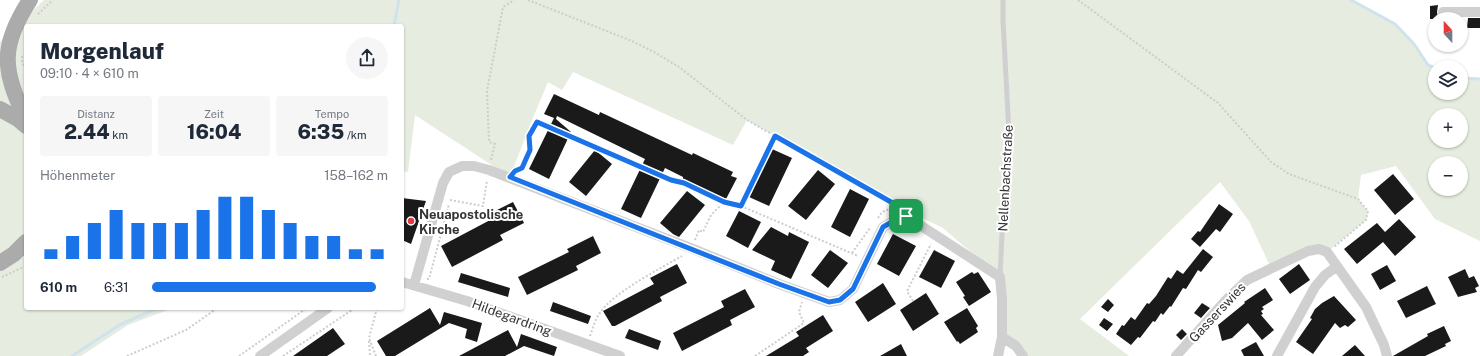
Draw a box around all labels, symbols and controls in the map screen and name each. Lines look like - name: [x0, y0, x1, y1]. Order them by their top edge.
- north arrow: [1428, 12, 1468, 52]
- map controls: [1428, 12, 1468, 196]
- button: share: [346, 37, 388, 79]
- text: Morgenlauf: [40, 38, 164, 64]
- button: layers: [1428, 60, 1468, 100]
- text: 09:10 · 4 × 610 m: [40, 66, 139, 81]
- text: Distanz: [77, 108, 115, 120]
- text: Zeit: [204, 108, 224, 120]
- text: Tempo: [315, 108, 349, 120]
- button: +: [1428, 108, 1468, 148]
- text: 2.44: [64, 120, 110, 144]
- text: 16:04: [187, 120, 241, 144]
- text: 6:35: [297, 120, 344, 144]
- street label: Nellenbachstraße: [995, 124, 1016, 232]
- text: km: [110, 129, 128, 141]
- text: /km: [344, 129, 367, 141]
- button: −: [1428, 156, 1468, 196]
- text: Höhenmeter: [40, 168, 115, 183]
- text: 158–162 m: [324, 168, 388, 183]
- pin: [889, 199, 923, 233]
- icon: arrive: [895, 205, 917, 227]
- place label: Neuapostolische Kirche: [419, 207, 523, 237]
- marker: Neuapostolische Kirche: [406, 216, 416, 226]
- street label: Gasserswies: [1186, 279, 1249, 345]
- text: 610 m: [40, 280, 77, 295]
- text: 6:31: [104, 280, 129, 295]
- street label: Hildegardring: [470, 296, 554, 339]

